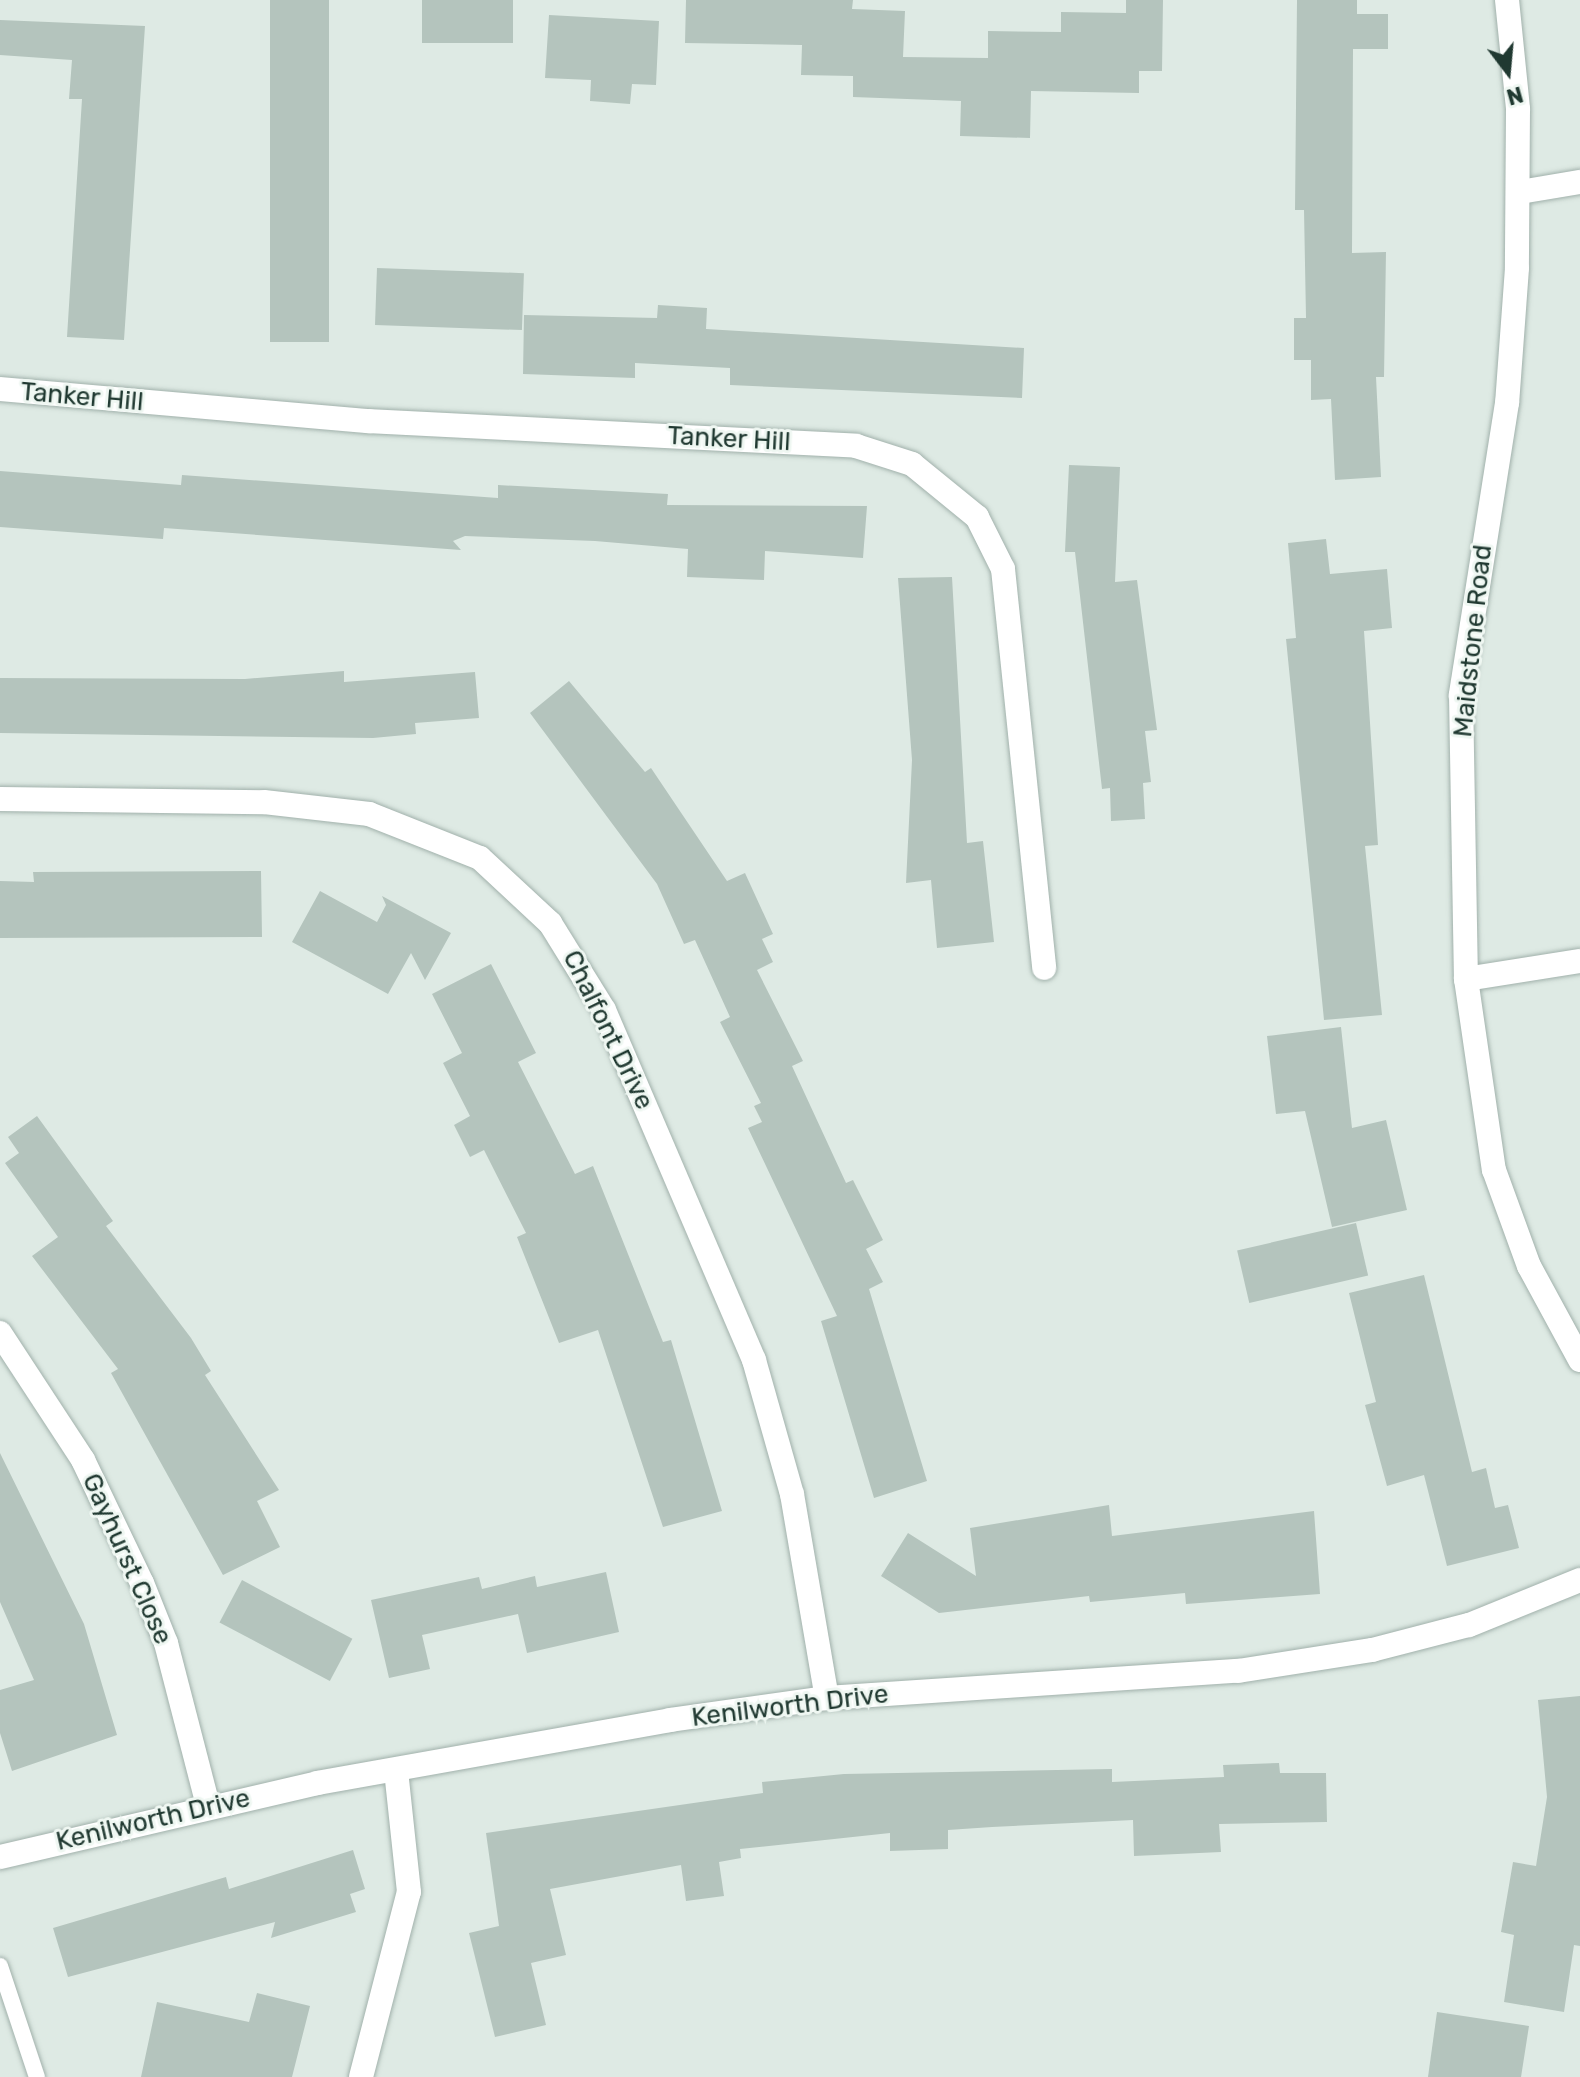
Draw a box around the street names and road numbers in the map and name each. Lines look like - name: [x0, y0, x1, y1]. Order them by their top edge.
- street label: Tanker Hill: [19, 376, 145, 418]
- street label: Tanker Hill: [666, 420, 792, 458]
- street label: Maidstone Road: [1447, 543, 1499, 739]
- street label: Chalfont Drive: [556, 945, 660, 1115]
- street label: Gayhurst Close: [75, 1469, 179, 1649]
- street label: Kenilworth Drive: [690, 1678, 890, 1734]
- street label: Kenilworth Drive: [53, 1783, 253, 1857]

